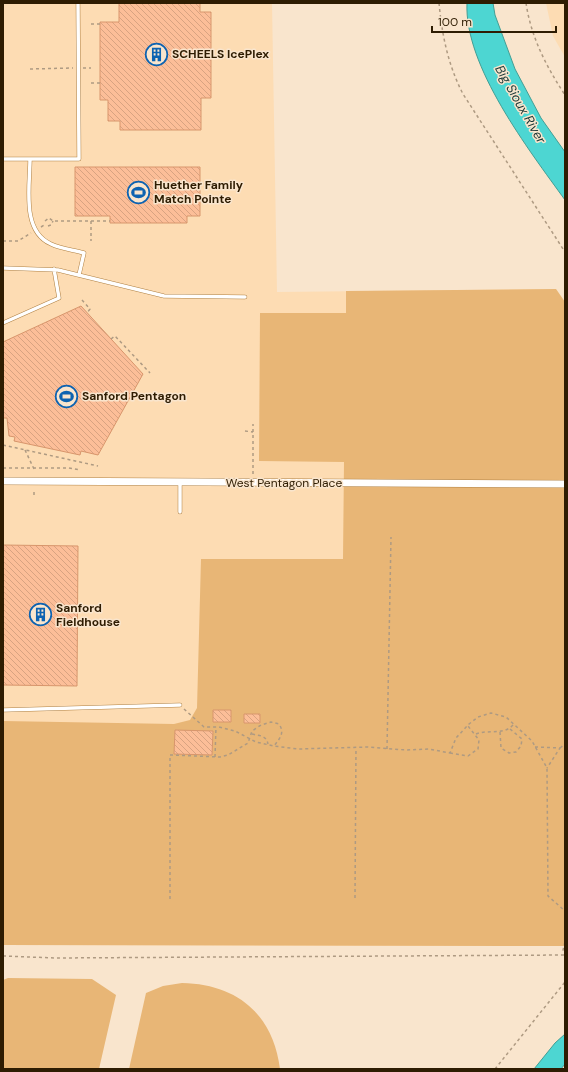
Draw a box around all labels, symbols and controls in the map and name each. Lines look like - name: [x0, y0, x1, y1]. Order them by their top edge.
- scale bar: [432, 8, 556, 34]
- text: 100 m: [438, 14, 472, 30]
- building icon: SCHEELS IcePlex: [143, 41, 169, 67]
- place label: SCHEELS IcePlex: [172, 46, 269, 62]
- water label: Big Sioux River: [491, 62, 550, 148]
- place label: Huether Family Match Pointe: [154, 177, 244, 207]
- sports icon: Huether Family Match Pointe: [125, 179, 151, 205]
- sports icon: Sanford Pentagon: [54, 383, 80, 409]
- place label: Sanford Pentagon: [82, 388, 186, 404]
- street label: West Pentagon Place: [226, 475, 342, 491]
- place label: Sanford Fieldhouse: [56, 600, 120, 630]
- building icon: Sanford Fieldhouse: [27, 602, 53, 628]

